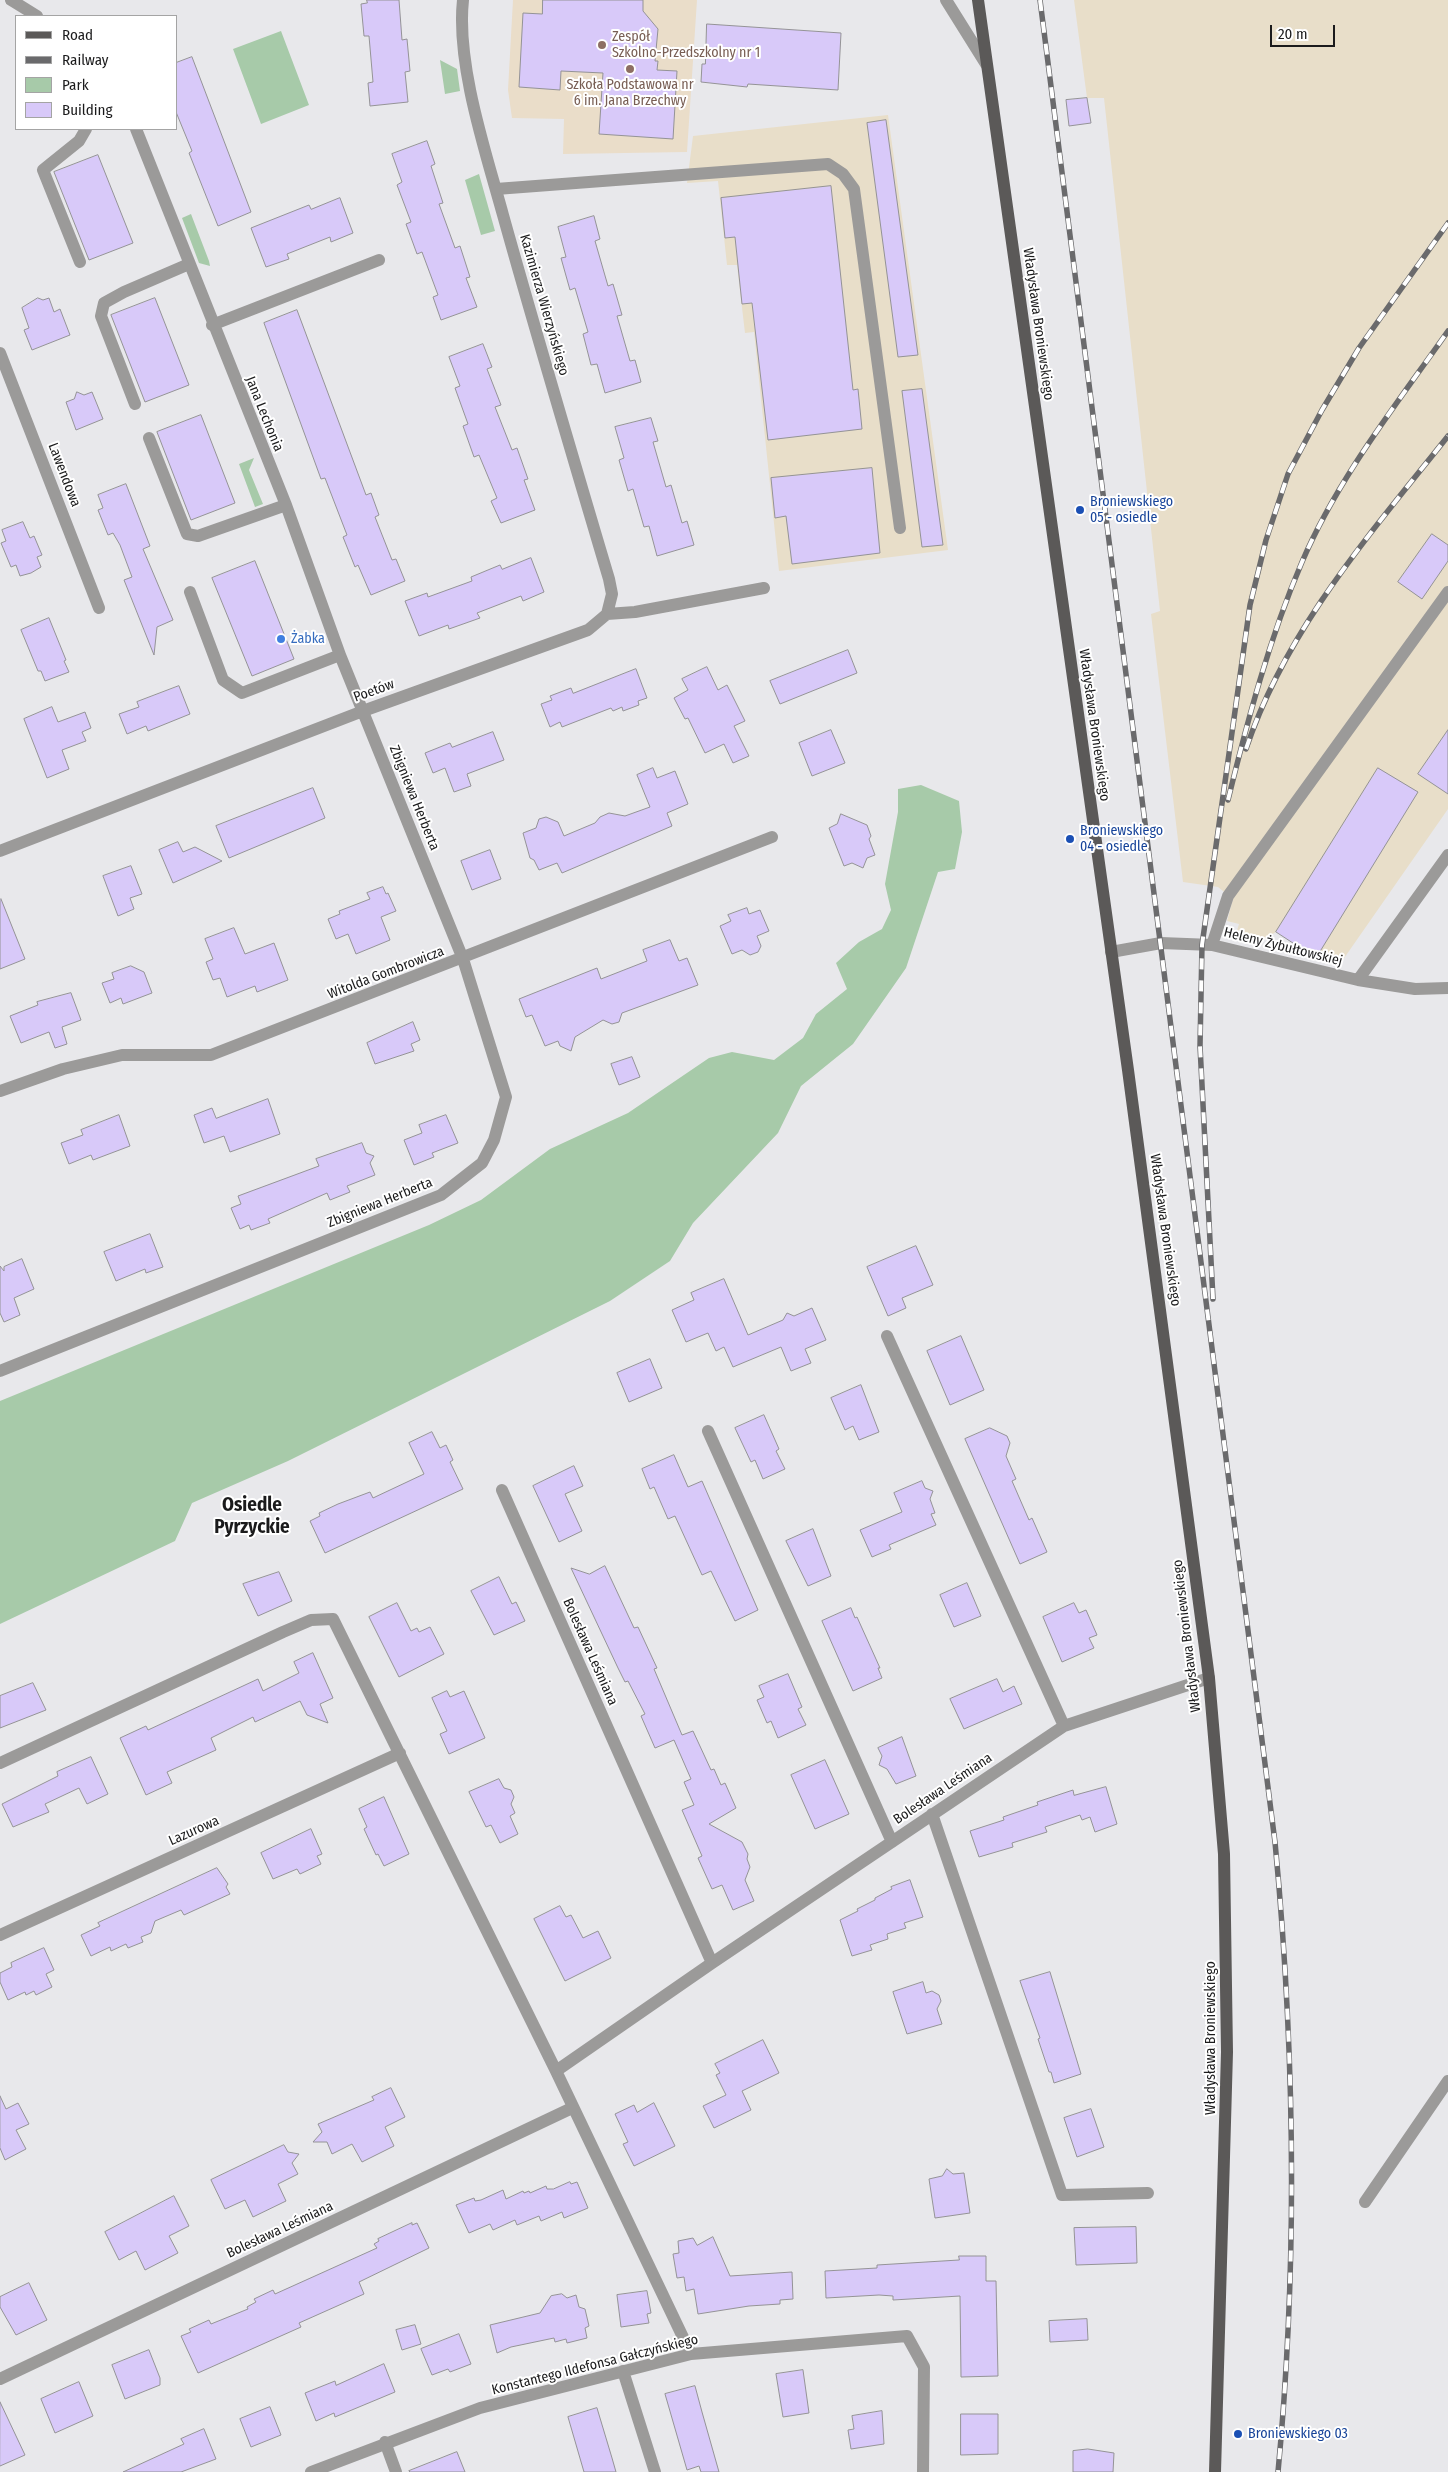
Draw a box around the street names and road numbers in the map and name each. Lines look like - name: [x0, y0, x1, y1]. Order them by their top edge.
- street label: Kazimierza Wierzyńskiego: [516, 232, 572, 378]
- street label: Władysława Broniewskiego: [1019, 247, 1057, 401]
- street label: Jana Lechonia: [241, 374, 287, 454]
- street label: Lawendowa: [44, 441, 84, 509]
- street label: Władysława Broniewskiego: [1075, 648, 1113, 802]
- street label: Poetów: [351, 676, 397, 706]
- street label: Zbigniewa Herberta: [385, 743, 443, 853]
- street label: Heleny Żybułtowskiej: [1222, 924, 1344, 970]
- street label: Witolda Gombrowicza: [325, 943, 447, 1003]
- street label: Władysława Broniewskiego: [1146, 1153, 1184, 1307]
- street label: Zbigniewa Herberta: [325, 1174, 435, 1232]
- street label: Władysława Broniewskiego: [1169, 1559, 1205, 1713]
- street label: Bolesława Leśmiana: [559, 1596, 621, 1708]
- street label: Bolesława Leśmiana: [890, 1750, 996, 1828]
- street label: Lazurowa: [166, 1812, 222, 1850]
- street label: Władysława Broniewskiego: [1203, 1961, 1219, 2115]
- street label: Bolesława Leśmiana: [224, 2198, 336, 2262]
- street label: Konstantego Ildefonsa Gałczyńskiego: [490, 2331, 700, 2399]

